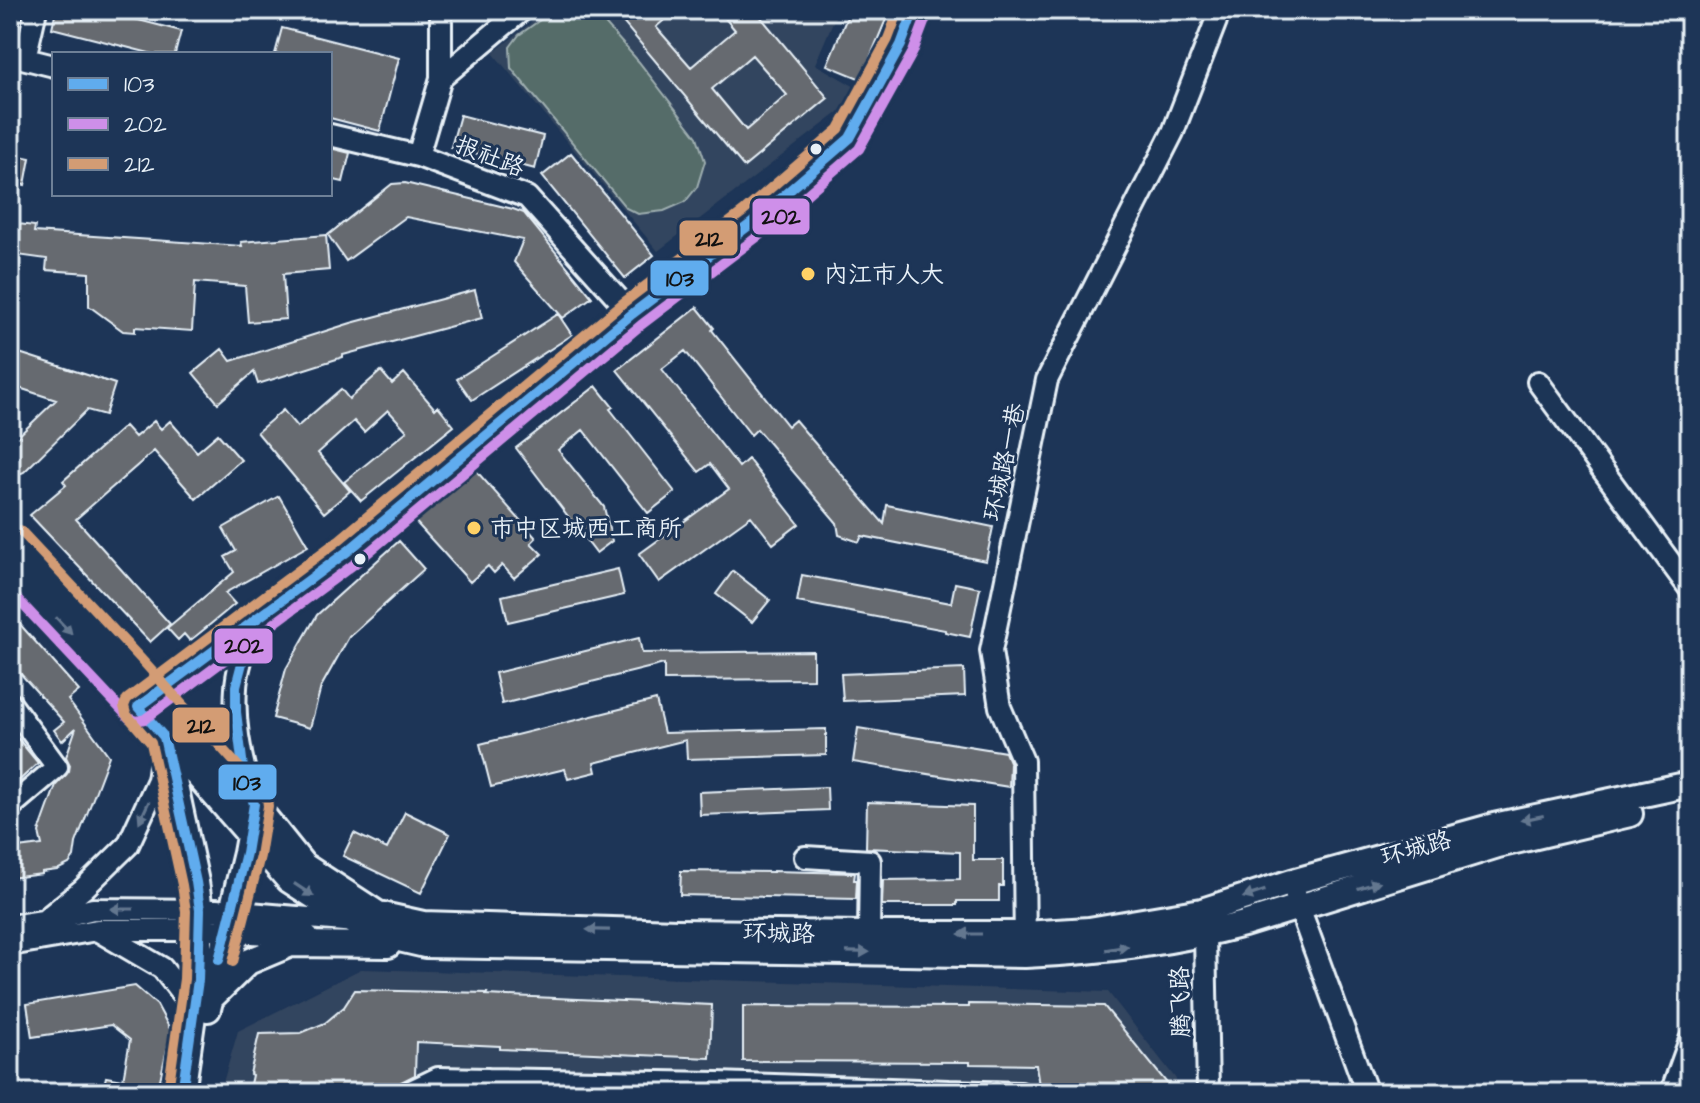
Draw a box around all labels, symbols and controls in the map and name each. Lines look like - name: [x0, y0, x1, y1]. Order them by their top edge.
- legend: [52, 52, 332, 196]
- text: 103: [124, 68, 154, 102]
- text: 202: [124, 108, 167, 142]
- street label: 报社路: [450, 128, 529, 186]
- unlabelled marker: [808, 141, 824, 157]
- text: 212: [124, 148, 155, 182]
- line badge: 202: [751, 197, 811, 236]
- text: 202: [760, 202, 801, 233]
- line badge: 212: [678, 219, 739, 257]
- text: 212: [694, 224, 723, 255]
- place label: 内江市人大: [824, 258, 944, 292]
- line badge: 103: [649, 259, 710, 297]
- text: 103: [666, 264, 695, 295]
- marker: 内江市人大: [799, 265, 817, 283]
- street label: 环城路一巷: [976, 400, 1034, 524]
- place label: 市中区城西工商所: [490, 512, 682, 546]
- marker: 市中区城西工商所: [465, 519, 483, 537]
- unlabelled marker: [352, 551, 368, 567]
- one-way arrow: [54, 617, 72, 636]
- line badge: 202: [213, 627, 274, 665]
- text: 202: [223, 631, 264, 662]
- line badge: 212: [171, 706, 231, 744]
- text: 212: [186, 711, 215, 742]
- line badge: 103: [217, 763, 278, 801]
- text: 103: [233, 768, 262, 799]
- one-way arrow: [137, 800, 151, 823]
- one-way arrow: [1519, 812, 1544, 825]
- street label: 环城路: [1377, 823, 1456, 875]
- one-way arrow: [1358, 878, 1382, 891]
- one-way arrow: [293, 882, 315, 896]
- one-way arrow: [1242, 889, 1266, 901]
- one-way arrow: [109, 903, 134, 915]
- street label: 环城路: [743, 916, 815, 952]
- one-way arrow: [585, 923, 611, 936]
- one-way arrow: [957, 928, 982, 940]
- one-way arrow: [1105, 941, 1130, 954]
- one-way arrow: [846, 946, 871, 959]
- street label: 腾飞路: [1163, 966, 1199, 1038]

